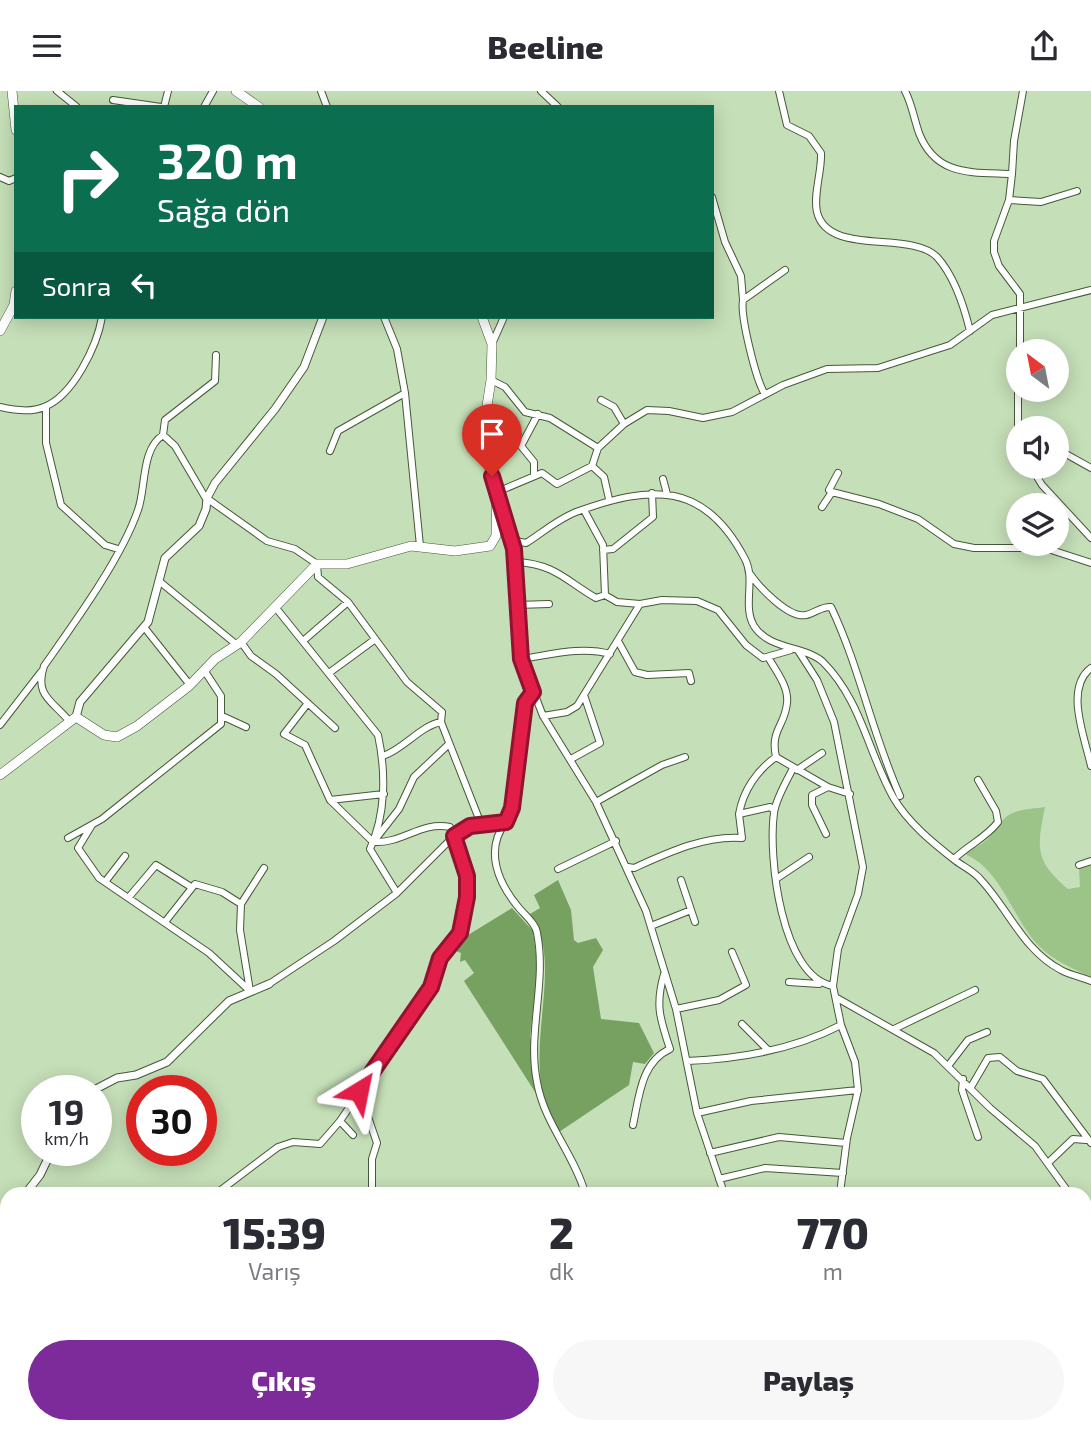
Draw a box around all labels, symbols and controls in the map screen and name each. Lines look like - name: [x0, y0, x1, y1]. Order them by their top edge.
- icon: menu: [28, 27, 66, 65]
- text: Beeline: [487, 27, 604, 65]
- icon: share: [1025, 27, 1063, 65]
- text: 320 m: [157, 130, 298, 189]
- icon: right: [42, 133, 133, 224]
- text: Sağa dön: [157, 190, 290, 228]
- icon: left: [125, 266, 163, 304]
- text: Sonra: [42, 270, 111, 301]
- north arrow: [1006, 339, 1069, 403]
- map controls: [1006, 339, 1069, 556]
- pin: [462, 404, 522, 476]
- icon: arrive: [473, 415, 511, 453]
- button: sound: [1006, 416, 1069, 479]
- button: layers: [1006, 493, 1069, 556]
- position arrow: [322, 1054, 396, 1128]
- speed limit sign: 30: [126, 1075, 217, 1166]
- text: 19: [49, 1090, 84, 1132]
- text: km/h: [44, 1127, 89, 1149]
- text: 15:39: [223, 1207, 326, 1257]
- text: 2: [549, 1207, 574, 1257]
- text: 770: [797, 1207, 869, 1257]
- text: Varış: [248, 1257, 301, 1285]
- text: dk: [549, 1257, 574, 1285]
- text: m: [823, 1257, 843, 1285]
- button: Çıkış: [28, 1340, 539, 1420]
- button: Paylaş: [553, 1340, 1064, 1420]

